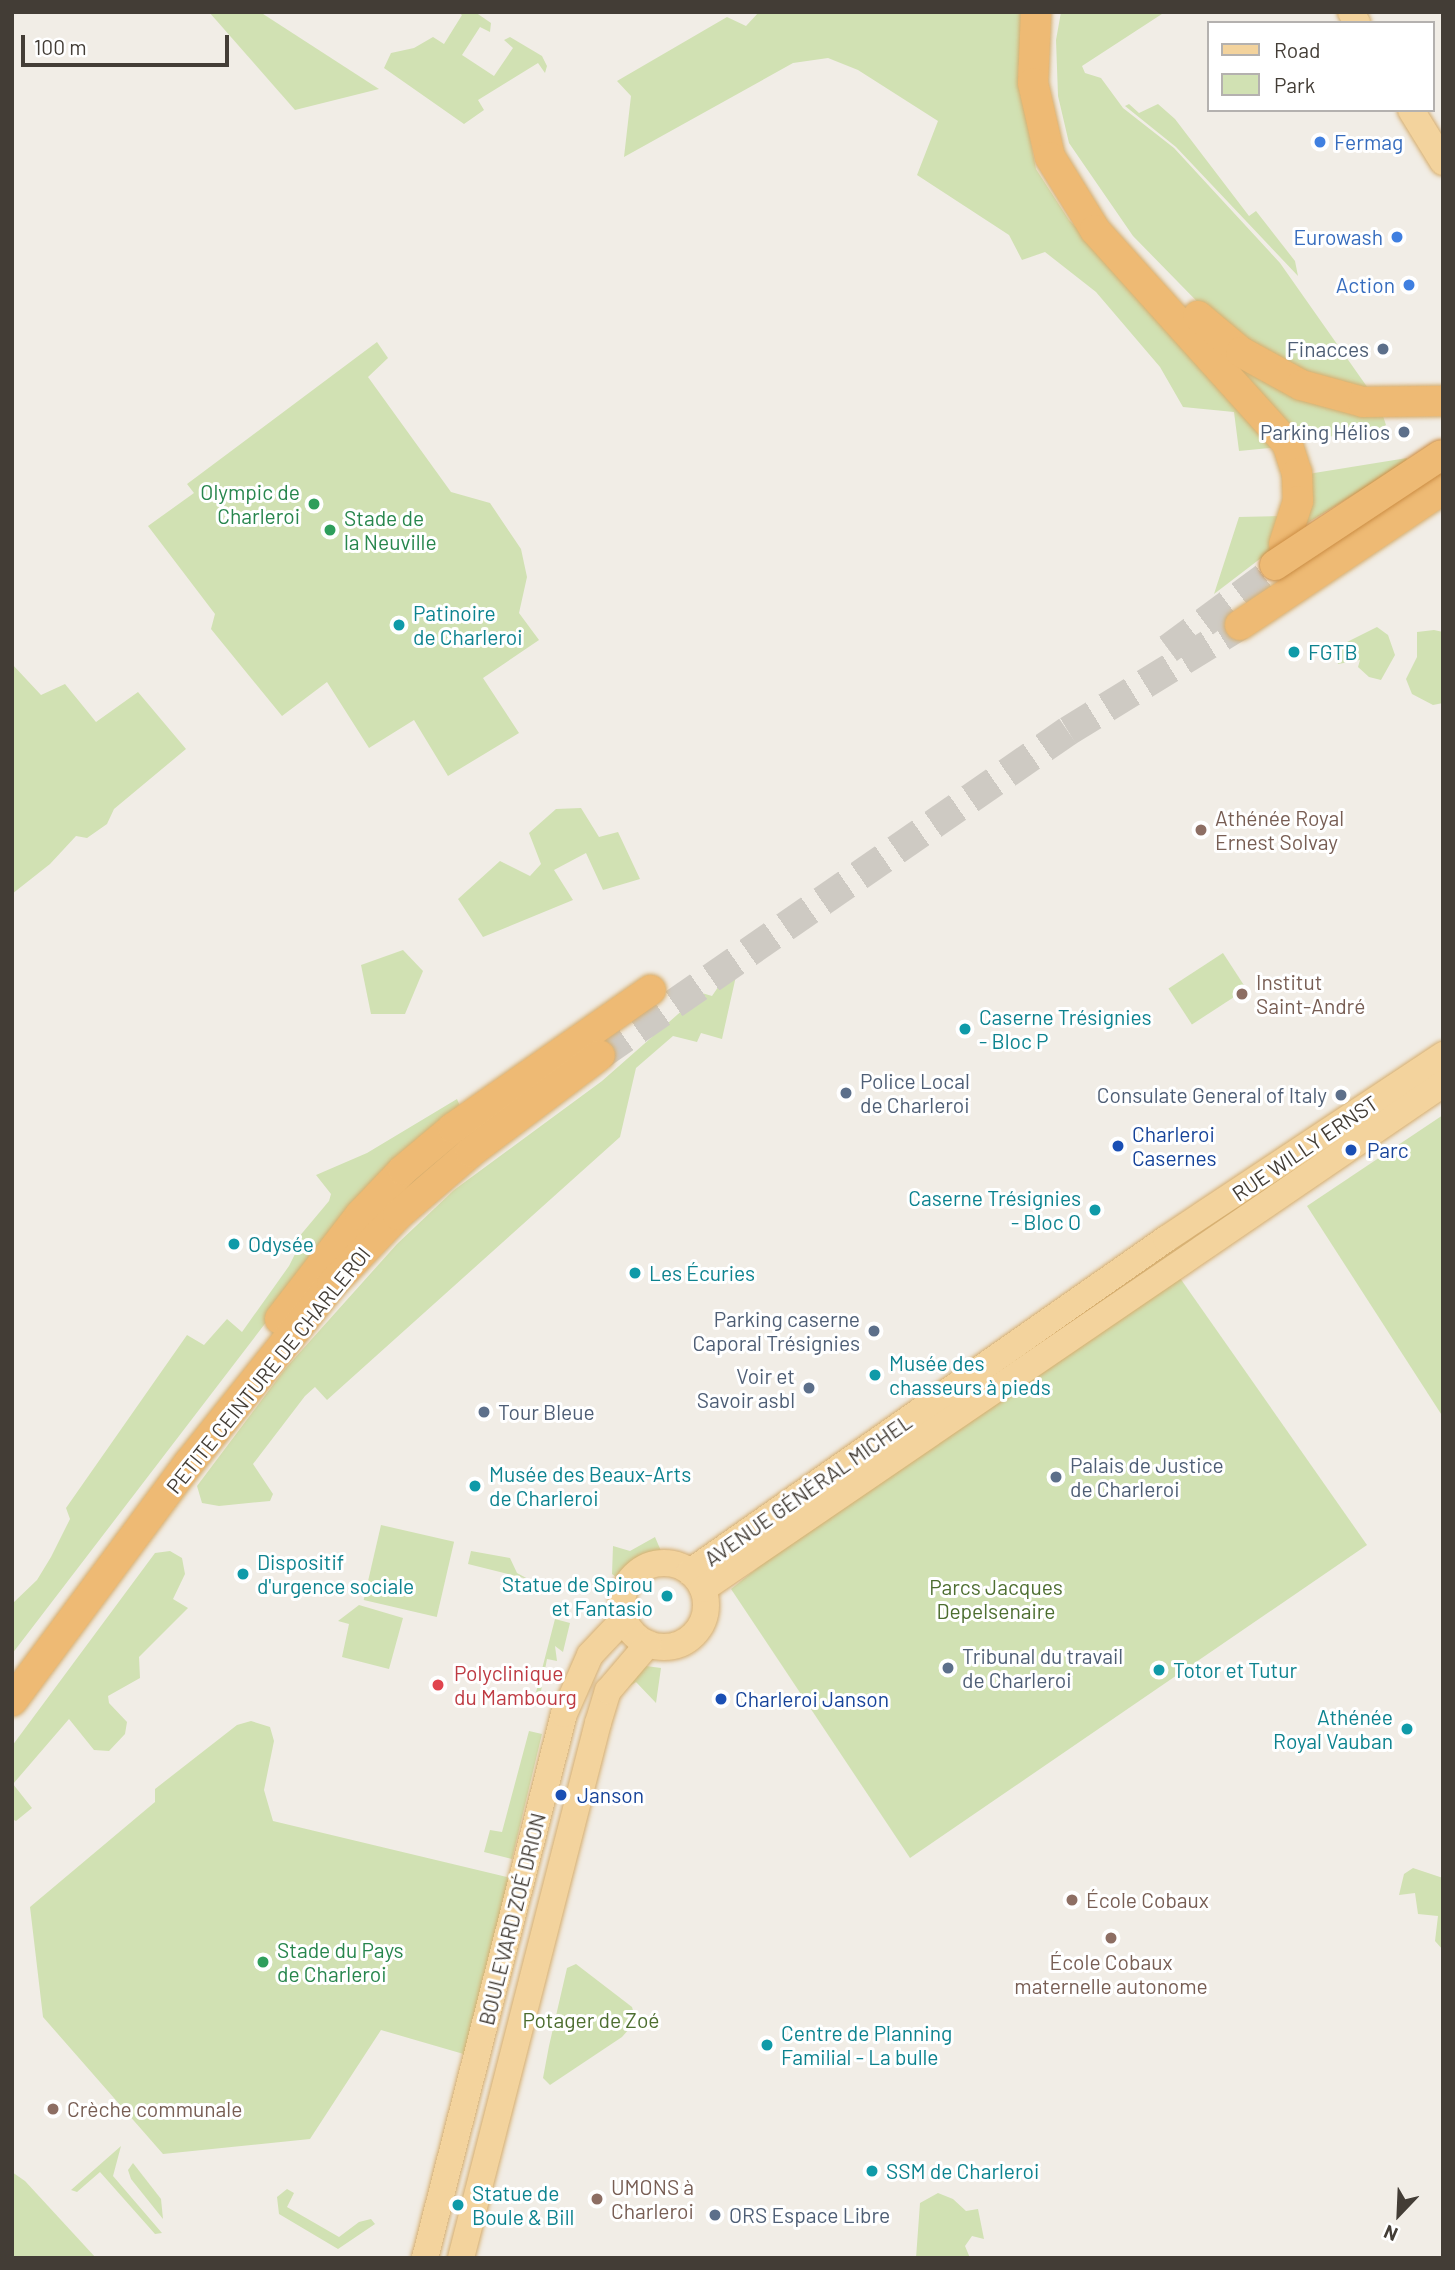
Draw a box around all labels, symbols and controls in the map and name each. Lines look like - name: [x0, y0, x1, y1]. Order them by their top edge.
- scale bar: [24, 21, 233, 65]
- legend: [1206, 21, 1434, 112]
- text: 100 m: [34, 34, 87, 59]
- text: Road: [1274, 37, 1320, 62]
- text: Park: [1274, 72, 1315, 97]
- place label: Fermag: [1334, 129, 1403, 155]
- marker: Fermag: [1312, 134, 1328, 150]
- place label: Eurowash: [1293, 224, 1383, 250]
- marker: Eurowash: [1389, 229, 1405, 245]
- place label: Action: [1336, 272, 1395, 298]
- marker: Action: [1401, 277, 1417, 293]
- place label: Finacces: [1287, 336, 1369, 362]
- marker: Finacces: [1375, 341, 1391, 357]
- place label: Parking Hélios: [1260, 419, 1390, 445]
- marker: Parking Hélios: [1396, 424, 1412, 440]
- place label: Olympic de Charleroi: [200, 479, 300, 529]
- marker: Olympic de Charleroi: [306, 496, 322, 512]
- place label: Stade de la Neuville: [344, 505, 437, 555]
- marker: Stade de la Neuville: [322, 522, 338, 538]
- place label: Patinoire de Charleroi: [413, 600, 523, 650]
- marker: Patinoire de Charleroi: [391, 617, 407, 633]
- place label: FGTB: [1308, 639, 1358, 665]
- marker: FGTB: [1286, 644, 1302, 660]
- place label: Athénée Royal Ernest Solvay: [1215, 805, 1344, 855]
- marker: Athénée Royal Ernest Solvay: [1193, 822, 1209, 838]
- place label: Institut Saint-André: [1256, 969, 1365, 1019]
- marker: Institut Saint-André: [1234, 986, 1250, 1002]
- place label: Caserne Trésignies - Bloc P: [979, 1004, 1152, 1054]
- marker: Caserne Trésignies - Bloc P: [957, 1021, 973, 1037]
- place label: Police Local de Charleroi: [860, 1068, 970, 1118]
- place label: Consulate General of Italy: [1097, 1082, 1327, 1108]
- marker: Police Local de Charleroi: [838, 1085, 854, 1101]
- marker: Consulate General of Italy: [1333, 1087, 1349, 1103]
- street label: RUE WILLY ERNST: [1227, 1090, 1383, 1206]
- place label: Charleroi Casernes: [1132, 1121, 1217, 1171]
- place label: Parc: [1367, 1137, 1409, 1163]
- marker: Charleroi Casernes: [1110, 1138, 1126, 1154]
- marker: Parc: [1341, 1140, 1361, 1160]
- place label: Caserne Trésignies - Bloc O: [908, 1185, 1081, 1235]
- marker: Caserne Trésignies - Bloc O: [1087, 1202, 1103, 1218]
- place label: Odysée: [248, 1231, 314, 1257]
- marker: Odysée: [226, 1236, 242, 1252]
- street label: PETITE CEINTURE DE CHARLEROI: [161, 1242, 375, 1498]
- place label: Les Écuries: [649, 1260, 755, 1286]
- marker: Les Écuries: [627, 1265, 643, 1281]
- place label: Parking caserne Caporal Trésignies: [693, 1306, 860, 1356]
- marker: Parking caserne Caporal Trésignies: [866, 1323, 882, 1339]
- place label: Musée des chasseurs à pieds: [889, 1350, 1051, 1400]
- place label: Voir et Savoir asbl: [697, 1363, 795, 1413]
- marker: Musée des chasseurs à pieds: [867, 1367, 883, 1383]
- marker: Voir et Savoir asbl: [801, 1380, 817, 1396]
- place label: Tour Bleue: [498, 1399, 595, 1425]
- marker: Tour Bleue: [476, 1404, 492, 1420]
- street label: AVENUE GÉNÉRAL MICHEL: [699, 1409, 917, 1571]
- place label: Palais de Justice de Charleroi: [1070, 1452, 1224, 1502]
- place label: Musée des Beaux-Arts de Charleroi: [489, 1461, 691, 1511]
- marker: Palais de Justice de Charleroi: [1048, 1469, 1064, 1485]
- marker: Musée des Beaux-Arts de Charleroi: [467, 1478, 483, 1494]
- place label: Dispositif d'urgence sociale: [257, 1549, 414, 1599]
- marker: Dispositif d'urgence sociale: [235, 1566, 251, 1582]
- place label: Statue de Spirou et Fantasio: [502, 1571, 653, 1621]
- park label: Parcs Jacques Depelsenaire: [929, 1574, 1063, 1624]
- marker: Statue de Spirou et Fantasio: [659, 1588, 675, 1604]
- place label: Tribunal du travail de Charleroi: [962, 1643, 1123, 1693]
- place label: Totor et Tutur: [1173, 1657, 1297, 1683]
- place label: Polyclinique du Mambourg: [454, 1660, 577, 1710]
- marker: Tribunal du travail de Charleroi: [940, 1660, 956, 1676]
- marker: Totor et Tutur: [1151, 1662, 1167, 1678]
- marker: Polyclinique du Mambourg: [428, 1675, 448, 1695]
- place label: Charleroi Janson: [735, 1686, 889, 1712]
- marker: Charleroi Janson: [713, 1691, 729, 1707]
- place label: Athénée Royal Vauban: [1273, 1704, 1393, 1754]
- marker: Athénée Royal Vauban: [1399, 1721, 1415, 1737]
- place label: Janson: [577, 1782, 644, 1808]
- marker: Janson: [551, 1785, 571, 1805]
- street label: BOULEVARD ZOÉ DRION: [473, 1810, 551, 2028]
- place label: École Cobaux: [1086, 1887, 1209, 1913]
- marker: École Cobaux: [1064, 1892, 1080, 1908]
- marker: École Cobaux maternelle autonome: [1103, 1930, 1119, 1946]
- place label: Stade du Pays de Charleroi: [277, 1937, 404, 1987]
- place label: École Cobaux maternelle autonome: [1014, 1949, 1208, 1999]
- marker: Stade du Pays de Charleroi: [255, 1954, 271, 1970]
- park label: Potager de Zoé: [522, 2007, 660, 2033]
- place label: Centre de Planning Familial - La bulle: [781, 2020, 952, 2070]
- marker: Centre de Planning Familial - La bulle: [759, 2037, 775, 2053]
- place label: Crèche communale: [67, 2096, 242, 2122]
- marker: Crèche communale: [45, 2101, 61, 2117]
- place label: SSM de Charleroi: [886, 2158, 1039, 2184]
- marker: SSM de Charleroi: [864, 2163, 880, 2179]
- place label: UMONS à Charleroi: [611, 2174, 694, 2224]
- north arrow: [1364, 2179, 1434, 2249]
- place label: Statue de Boule & Bill: [472, 2180, 574, 2230]
- marker: UMONS à Charleroi: [589, 2191, 605, 2207]
- marker: Statue de Boule & Bill: [450, 2197, 466, 2213]
- place label: ORS Espace Libre: [729, 2202, 890, 2228]
- marker: ORS Espace Libre: [707, 2207, 723, 2223]
- text: N: [1380, 2221, 1401, 2247]

